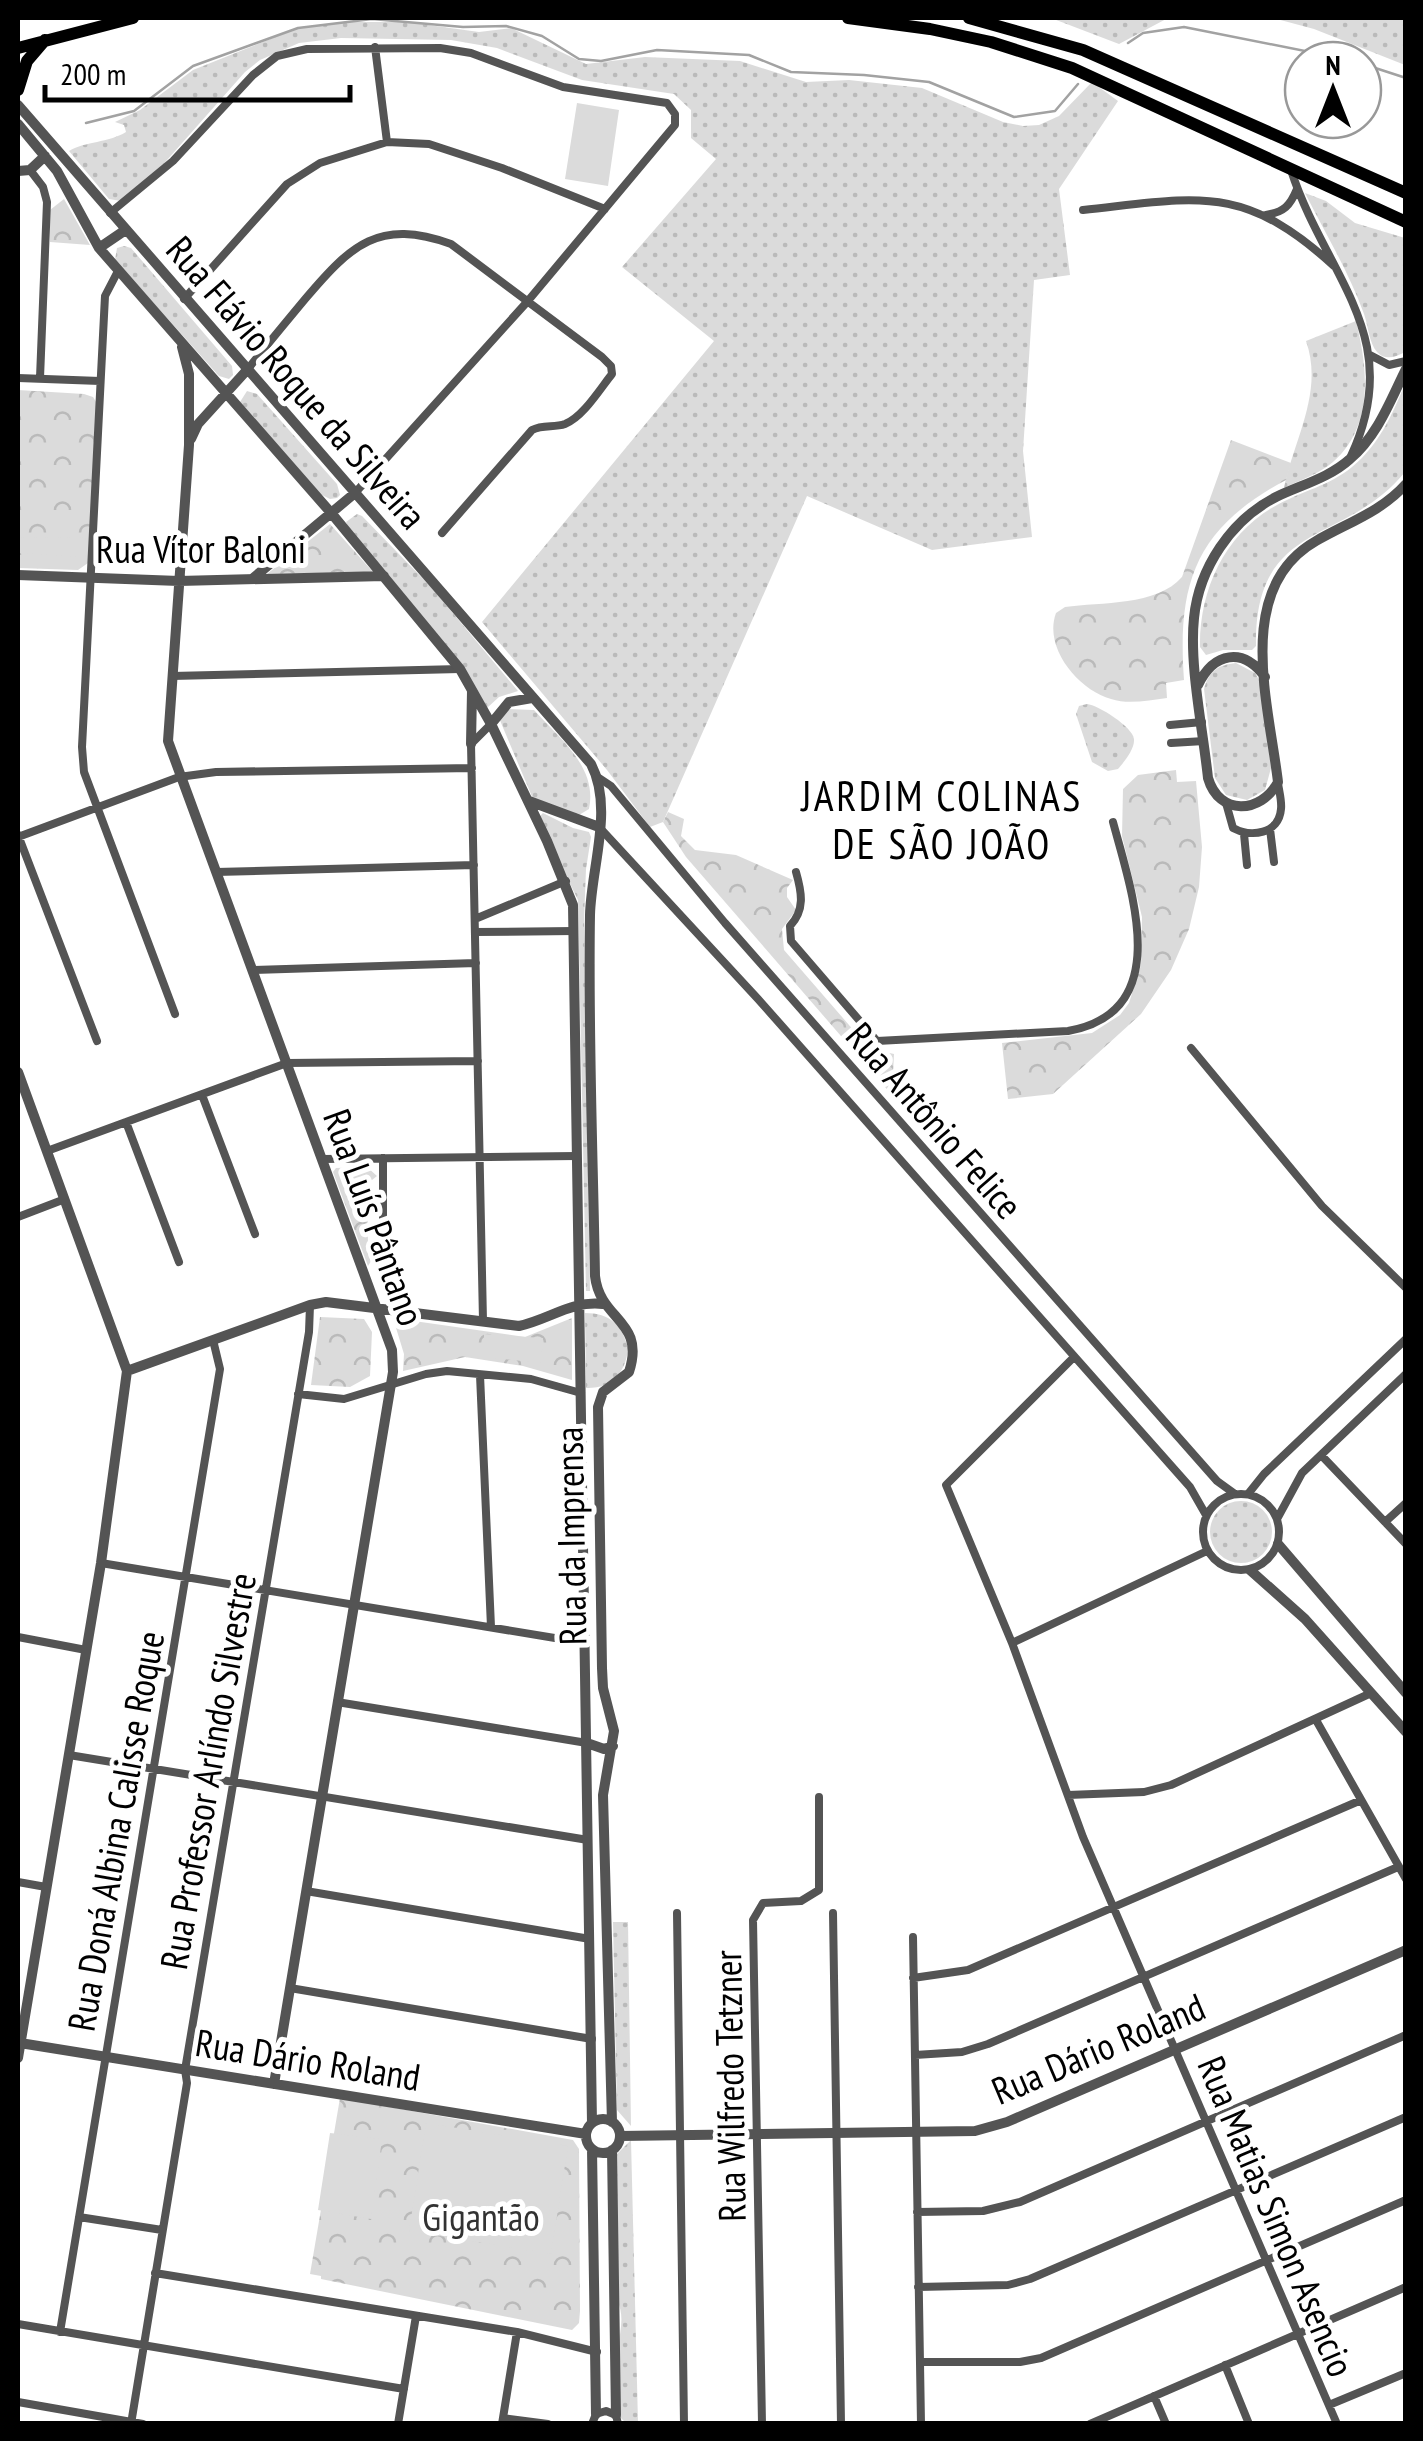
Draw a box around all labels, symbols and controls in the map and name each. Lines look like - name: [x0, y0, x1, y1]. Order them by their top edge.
- scale bar: [45, 40, 350, 102]
- north arrow: [1283, 40, 1383, 140]
- text: N: [1325, 46, 1341, 83]
- text: 200 m: [60, 54, 126, 93]
- street label: Rua Flávio Roque da Silveira: [156, 225, 438, 539]
- street label: Rua Vítor Baloni: [96, 524, 306, 573]
- district label: JARDIM COLINAS DE SÃO JOÃO: [799, 768, 1083, 871]
- street label: Rua Antônio Felice: [836, 1012, 1034, 1228]
- street label: Rua Luís Pântano: [313, 1102, 437, 1332]
- street label: Rua da Imprensa: [544, 1426, 596, 1646]
- street label: Rua Professor Arlíndo Silvestre: [148, 1569, 266, 1973]
- street label: Rua Doná Albina Calisse Roque: [56, 1627, 174, 2035]
- street label: Rua Wilfredo Tetzner: [702, 1949, 756, 2222]
- street label: Rua Dário Roland: [984, 1981, 1212, 2115]
- street label: Rua Dário Roland: [192, 2017, 424, 2101]
- street label: Rua Matias Simon Asencio: [1187, 2049, 1367, 2383]
- park label: Gigantão: [422, 2192, 540, 2241]

